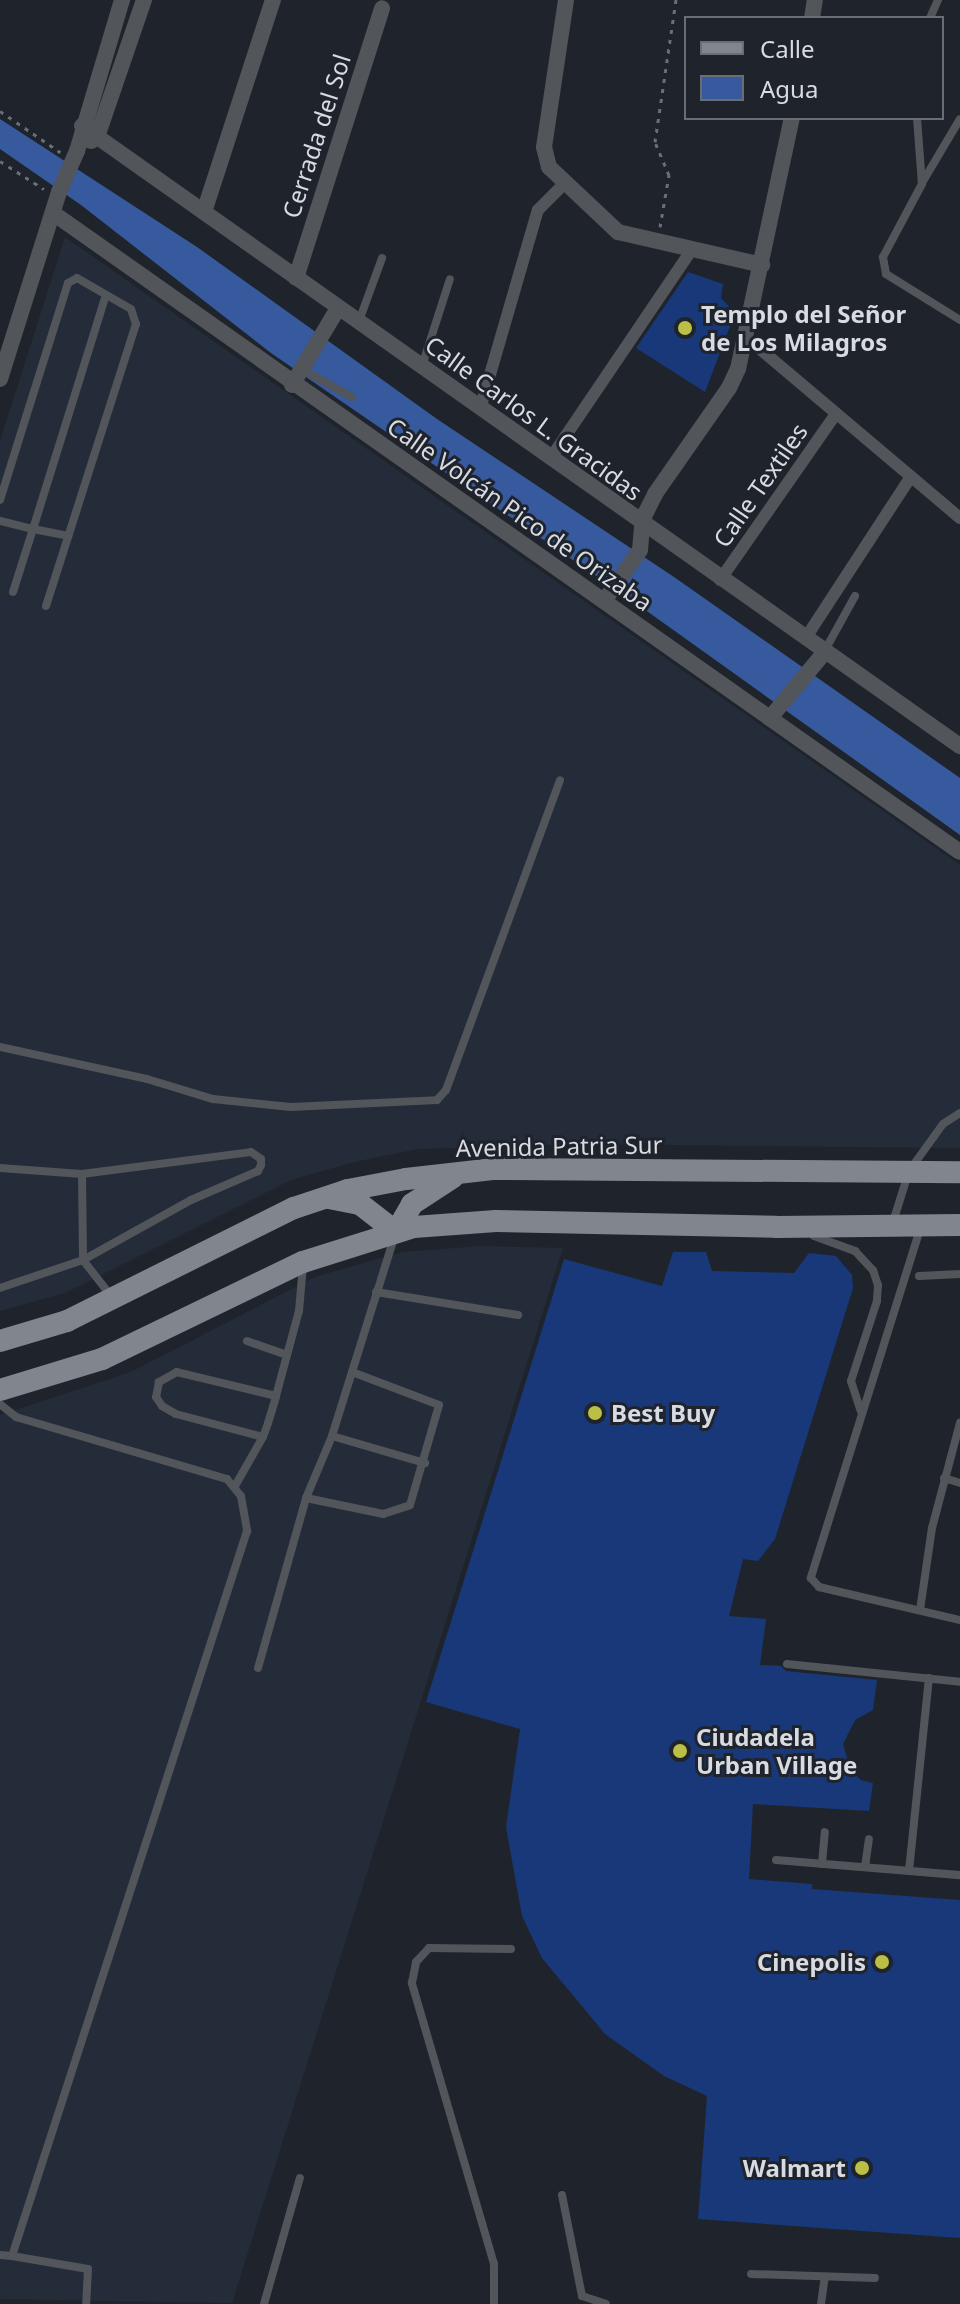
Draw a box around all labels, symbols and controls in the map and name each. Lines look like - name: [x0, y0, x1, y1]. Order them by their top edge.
- legend: [684, 16, 944, 120]
- text: Calle: [760, 32, 815, 65]
- street label: Cerrada del Sol: [276, 50, 356, 222]
- text: Agua: [760, 72, 818, 105]
- place label: Templo del Señor de Los Milagros: [701, 300, 906, 356]
- marker: Templo del Señor de Los Milagros: [676, 319, 694, 337]
- street label: Calle Carlos L. Gracidas: [420, 330, 648, 506]
- street label: Calle Volcán Pico de Orizaba: [382, 411, 658, 617]
- street label: Calle Textiles: [707, 418, 813, 552]
- street label: Avenida Patria Sur: [455, 1130, 663, 1162]
- place label: Best Buy: [611, 1399, 715, 1427]
- marker: Best Buy: [586, 1404, 604, 1422]
- place label: Ciudadela Urban Village: [696, 1723, 857, 1779]
- marker: Ciudadela Urban Village: [671, 1742, 689, 1760]
- place label: Cinepolis: [757, 1948, 866, 1976]
- marker: Cinepolis: [873, 1953, 891, 1971]
- place label: Walmart: [743, 2154, 846, 2182]
- marker: Walmart: [853, 2159, 871, 2177]

